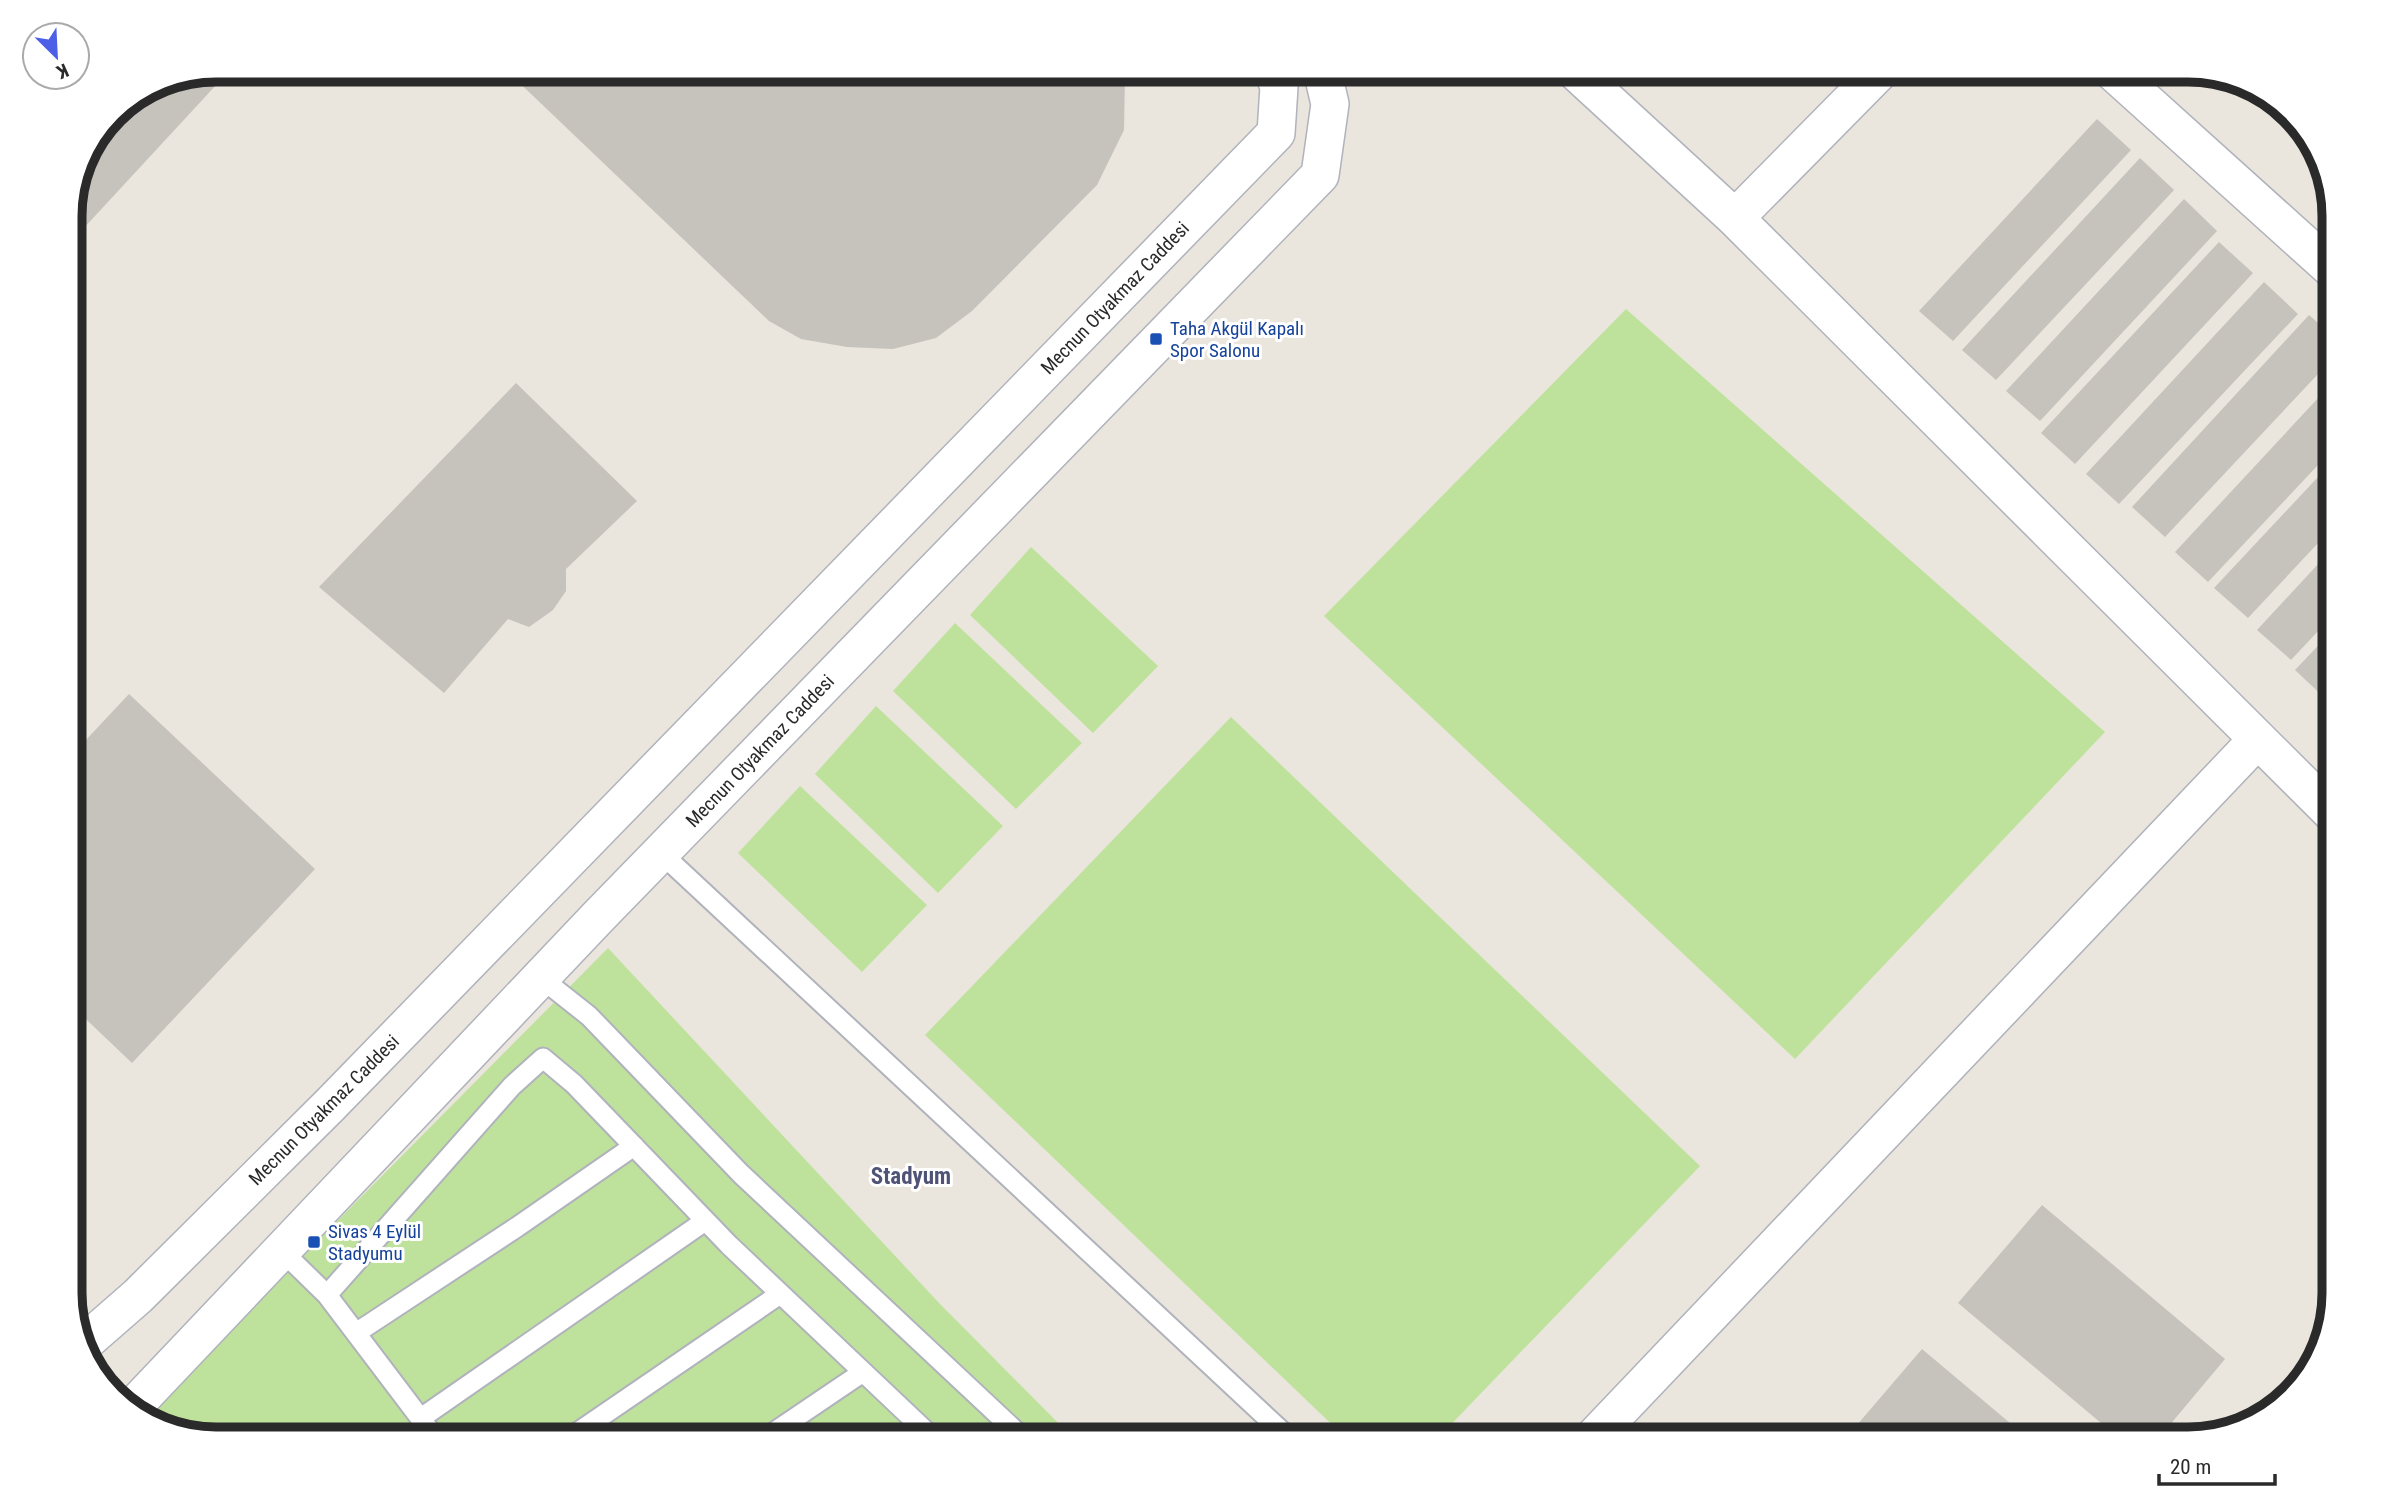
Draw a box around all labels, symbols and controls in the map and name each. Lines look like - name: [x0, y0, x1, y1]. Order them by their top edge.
- north arrow: [21, 21, 91, 91]
- text: K: [53, 58, 72, 84]
- street label: Mecnun Otyakmaz Caddesi: [1036, 217, 1194, 379]
- place label: Taha Akgül Kapalı Spor Salonu: [1170, 317, 1304, 362]
- marker: Taha Akgül Kapalı Spor Salonu: [1148, 331, 1164, 347]
- street label: Mecnun Otyakmaz Caddesi: [681, 670, 839, 832]
- street label: Mecnun Otyakmaz Caddesi: [244, 1030, 404, 1190]
- district label: Stadyum: [871, 1163, 951, 1190]
- place label: Sivas 4 Eylül Stadyumu: [328, 1220, 421, 1265]
- marker: Sivas 4 Eylül Stadyumu: [306, 1234, 322, 1250]
- scale bar: [2159, 1442, 2274, 1486]
- text: 20 m: [2170, 1455, 2211, 1479]

